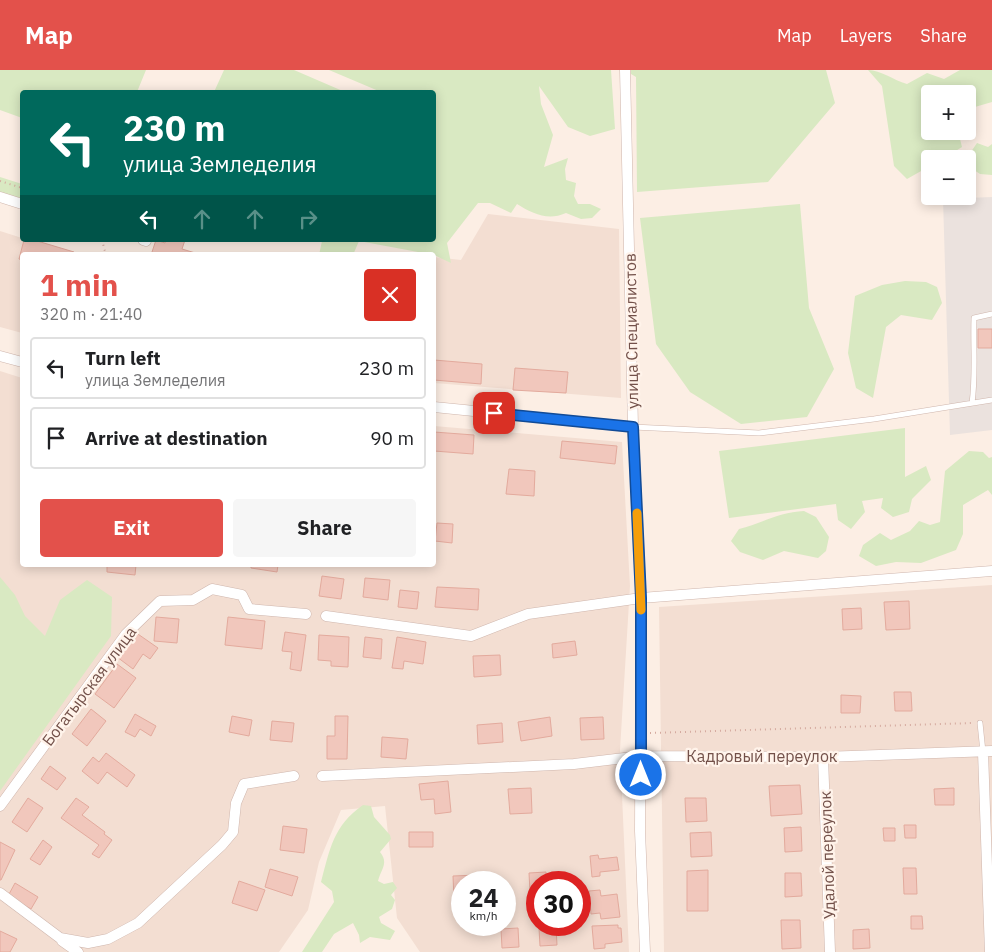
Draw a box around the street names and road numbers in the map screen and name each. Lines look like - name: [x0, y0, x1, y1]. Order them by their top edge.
- street label: улица Специалистов: [620, 253, 642, 409]
- street label: Богатырская улица: [38, 622, 141, 750]
- street label: Кадровый переулок: [686, 746, 838, 766]
- street label: Удалой переулок: [815, 790, 839, 920]

